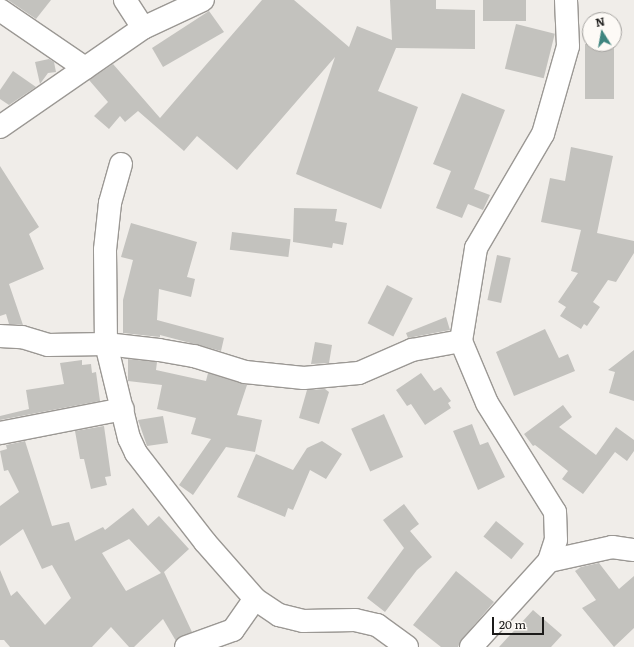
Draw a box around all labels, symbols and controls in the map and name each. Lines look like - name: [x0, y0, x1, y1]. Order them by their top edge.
- north arrow: [582, 12, 622, 52]
- text: N: [594, 12, 606, 30]
- scale bar: [494, 609, 546, 635]
- text: 20 m: [499, 615, 526, 633]

